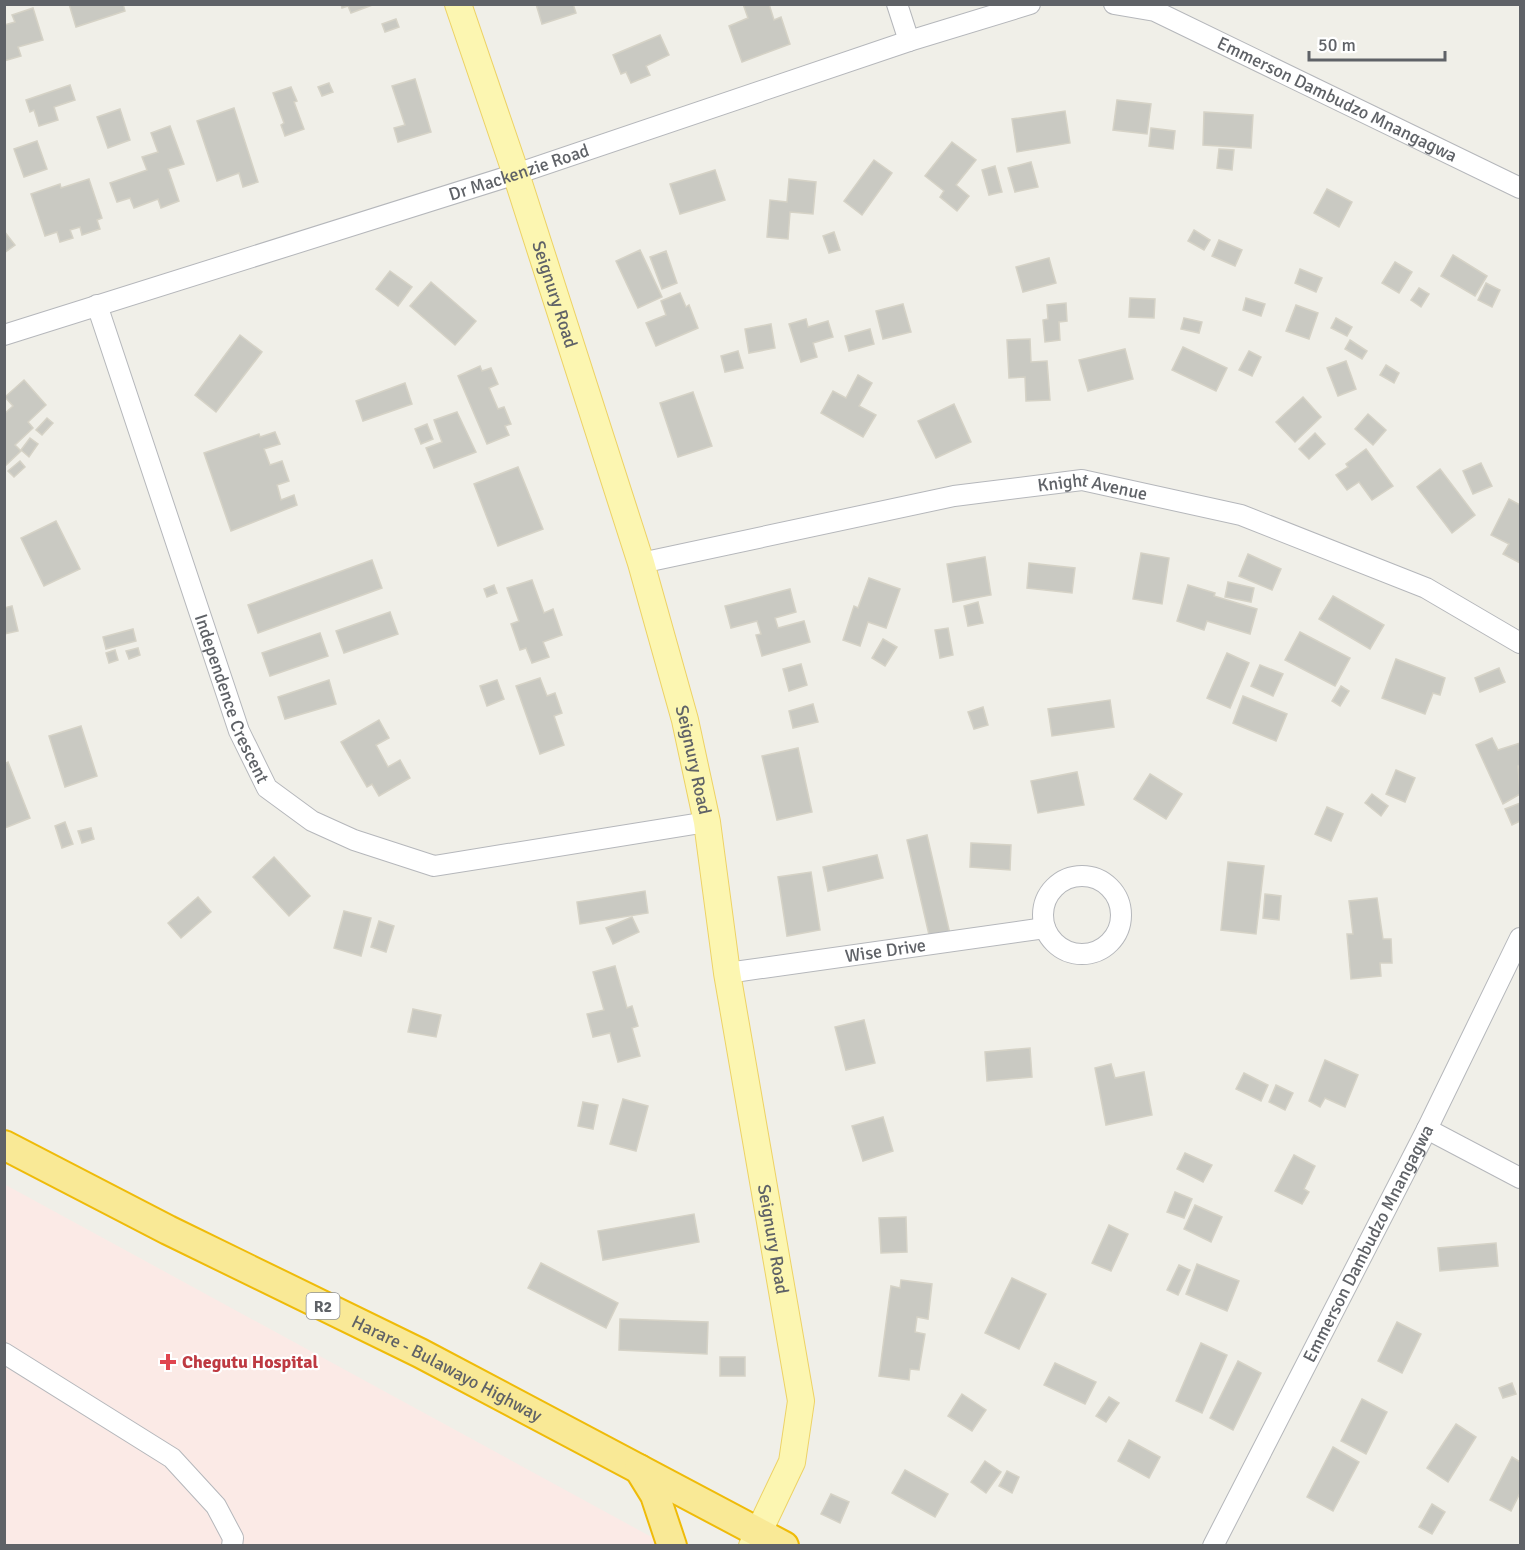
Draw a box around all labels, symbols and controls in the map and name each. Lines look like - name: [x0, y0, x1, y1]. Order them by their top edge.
- scale bar: [1309, 24, 1446, 62]
- street label: Emmerson Dambudzo Mnangagwa: [1214, 32, 1461, 167]
- text: 50 m: [1318, 34, 1356, 56]
- street label: Dr Mackenzie Road: [446, 139, 592, 205]
- street label: Seignury Road: [527, 238, 582, 351]
- street label: Knight Avenue: [1036, 469, 1149, 505]
- street label: Independence Crescent: [190, 611, 274, 787]
- street label: Seignury Road: [670, 703, 716, 816]
- street label: Wise Drive: [844, 934, 927, 967]
- street label: Emmerson Dambudzo Mnangagwa: [1298, 1121, 1438, 1366]
- street label: Seignury Road: [753, 1182, 793, 1296]
- road number: R2: [306, 1293, 340, 1319]
- street label: Harare - Bulawayo Highway: [348, 1310, 546, 1427]
- place label: Chegutu Hospital: [182, 1351, 318, 1373]
- marker: Chegutu Hospital: [159, 1353, 177, 1371]

